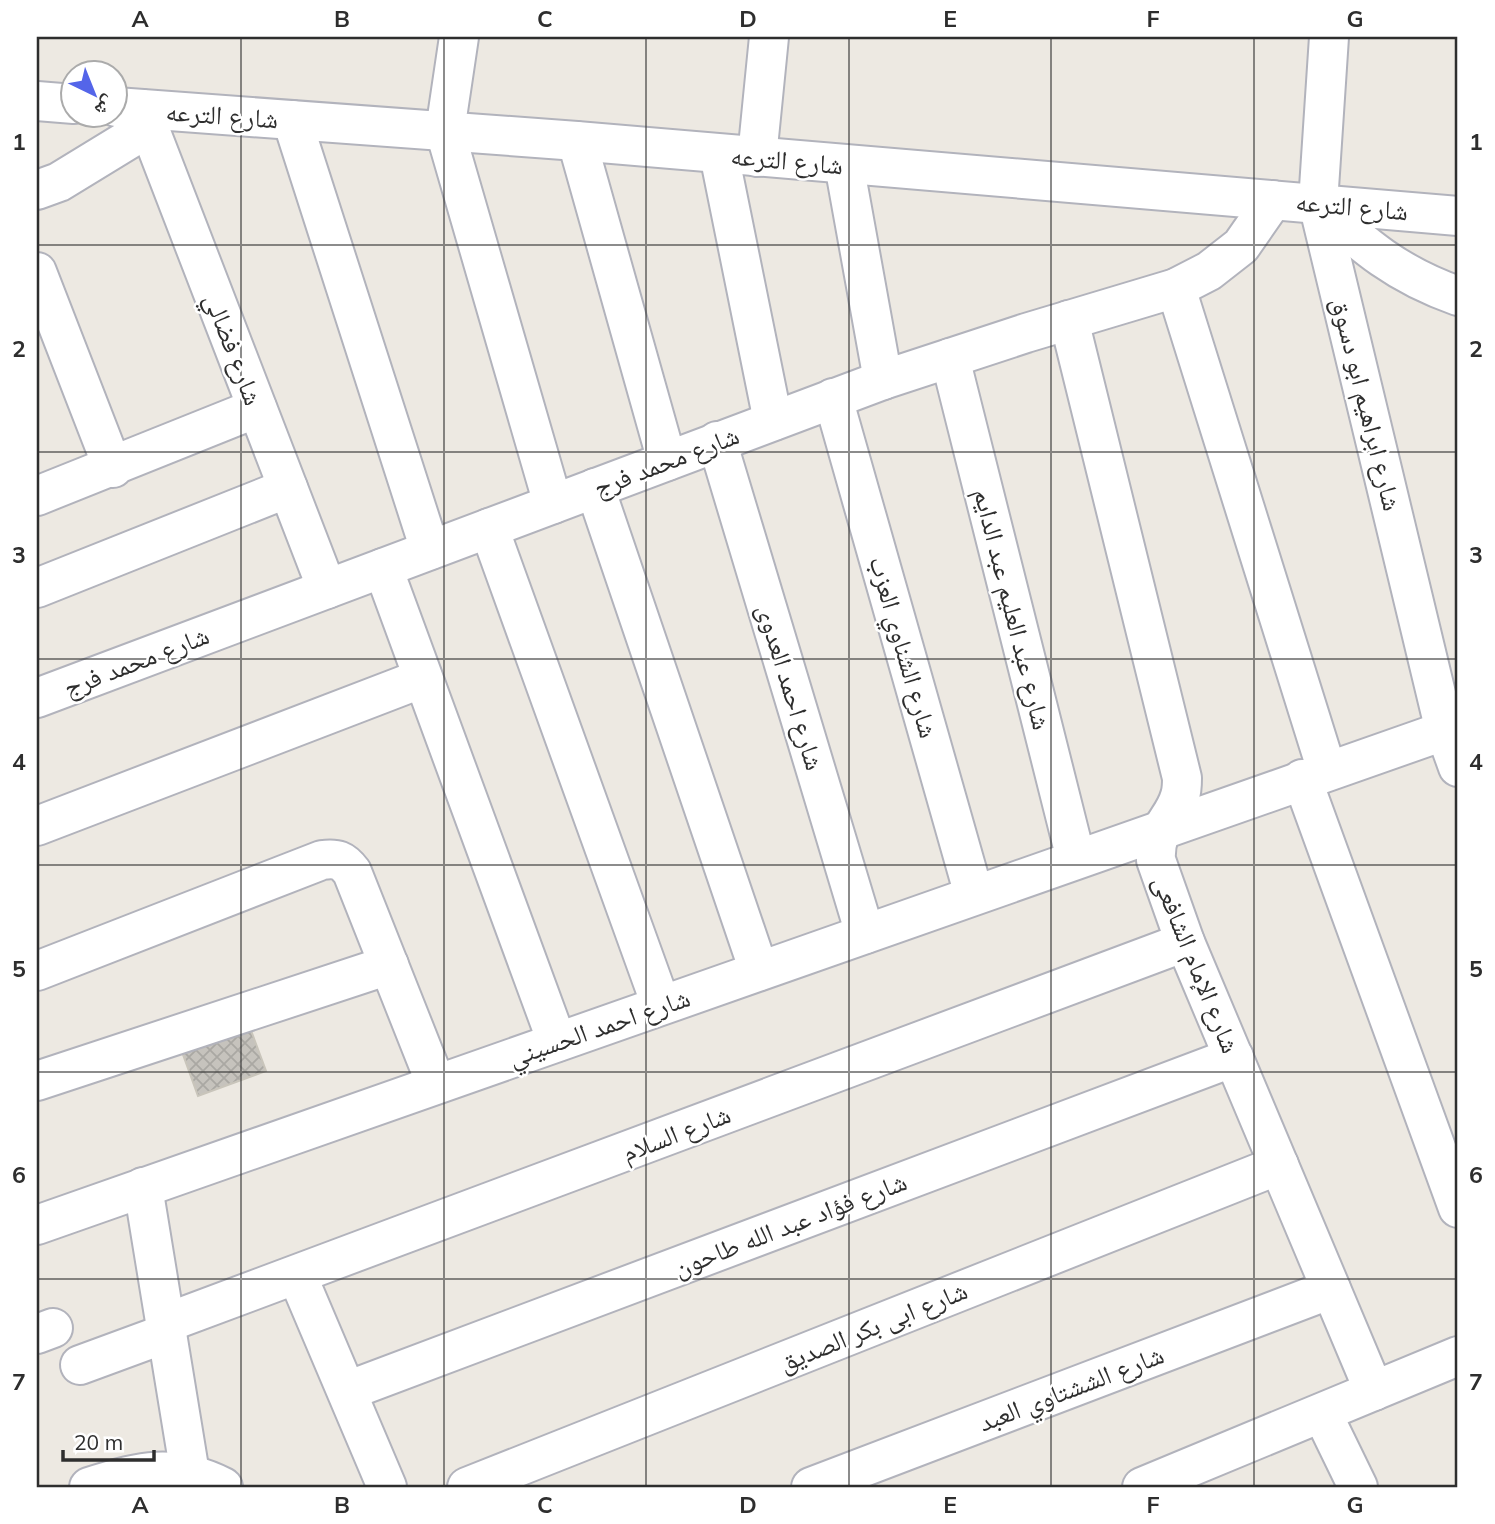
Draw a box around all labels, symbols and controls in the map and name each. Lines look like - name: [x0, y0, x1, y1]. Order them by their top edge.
- text: A: [131, 4, 149, 33]
- text: B: [334, 4, 350, 33]
- text: C: [537, 4, 553, 33]
- text: D: [739, 4, 757, 33]
- text: E: [943, 4, 957, 33]
- text: F: [1146, 4, 1160, 33]
- text: G: [1346, 4, 1364, 33]
- north arrow: [60, 60, 130, 130]
- text: ش: [90, 91, 121, 122]
- street label: شارع الترعه: [165, 95, 279, 135]
- text: 1: [12, 127, 26, 156]
- text: 1: [1469, 127, 1483, 156]
- street label: شارع الترعه: [729, 139, 845, 181]
- street label: شارع الترعه: [1294, 185, 1410, 227]
- street label: شارع فضالي: [193, 288, 270, 411]
- street label: شارع ابراهيم ابو دسوق: [1324, 294, 1409, 514]
- text: 2: [12, 334, 26, 363]
- text: 2: [1469, 334, 1483, 363]
- street label: شارع محمد فرج: [589, 418, 743, 504]
- street label: شارع عبد العليم عبد الدايم: [966, 485, 1059, 733]
- text: 3: [12, 540, 26, 569]
- text: 3: [1469, 540, 1483, 569]
- street label: شارع الشناوي العزب: [858, 552, 946, 743]
- street label: شارع احمد العدوى: [750, 600, 832, 774]
- street label: شارع محمد فرج: [59, 618, 213, 704]
- text: 4: [12, 747, 26, 776]
- text: 4: [1469, 747, 1483, 776]
- street label: شارع الإمام الشافعى: [1144, 870, 1248, 1058]
- text: 5: [12, 954, 26, 983]
- text: 5: [1469, 954, 1483, 983]
- street label: شارع احمد الحسيني: [504, 980, 696, 1078]
- street label: شارع السلام: [617, 1097, 736, 1171]
- text: 6: [12, 1160, 26, 1189]
- text: 6: [1469, 1160, 1483, 1189]
- street label: شارع فؤاد عبد الله طاحون: [669, 1164, 911, 1284]
- street label: شارع ابى بكر الصديق: [774, 1273, 972, 1379]
- street label: شارع الششتاوي العبد: [974, 1338, 1170, 1443]
- text: 7: [12, 1367, 26, 1396]
- text: 7: [1469, 1367, 1483, 1396]
- scale bar: [63, 1419, 154, 1463]
- text: 20 m: [74, 1429, 123, 1455]
- text: A: [131, 1490, 149, 1519]
- text: B: [334, 1490, 350, 1519]
- text: C: [537, 1490, 553, 1519]
- text: D: [739, 1490, 757, 1519]
- text: E: [943, 1490, 957, 1519]
- text: F: [1146, 1490, 1160, 1519]
- text: G: [1346, 1490, 1364, 1519]

